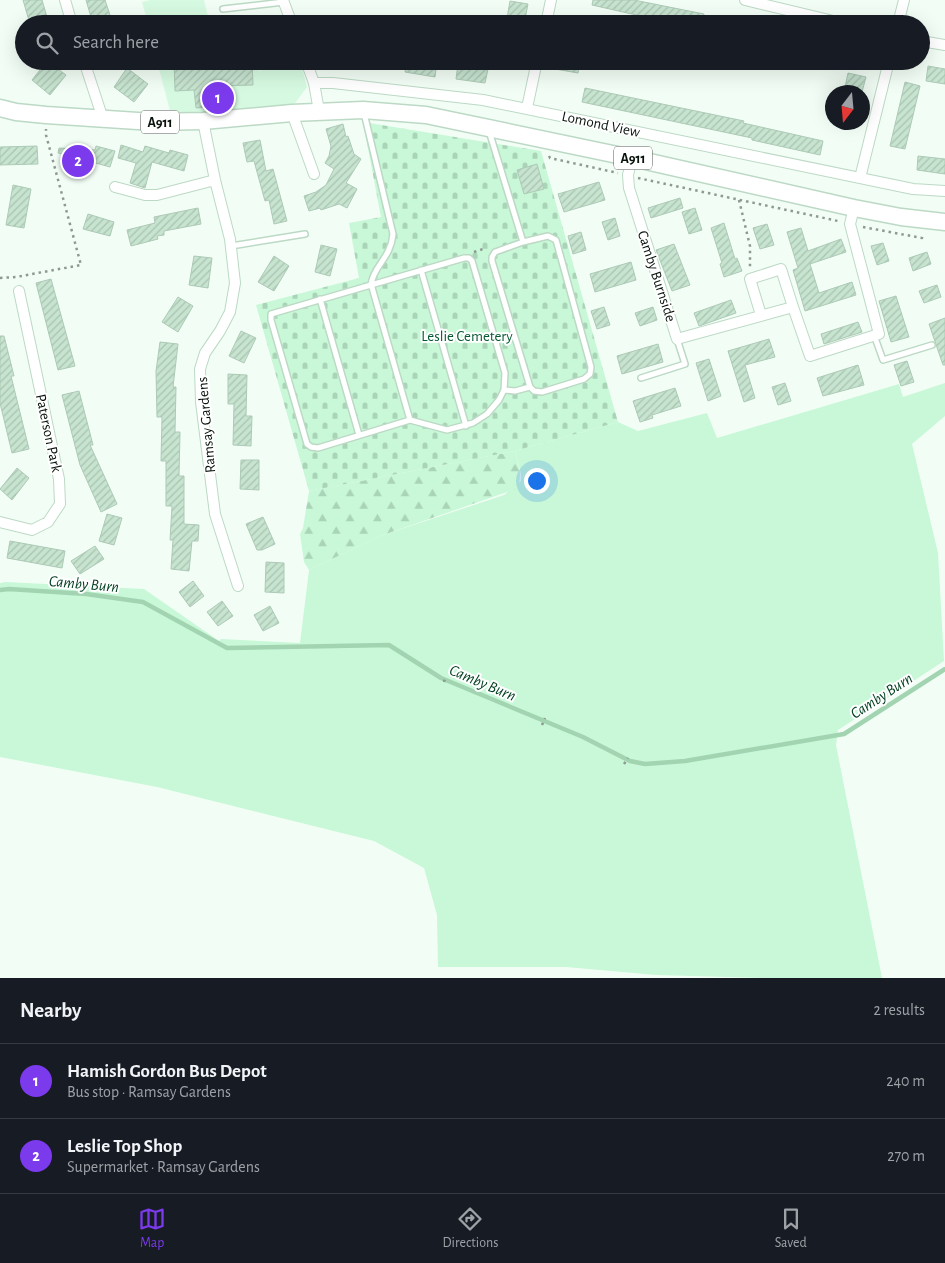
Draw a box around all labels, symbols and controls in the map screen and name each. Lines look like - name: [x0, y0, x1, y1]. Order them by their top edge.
- search box: [15, 15, 930, 70]
- icon: search: [33, 29, 61, 57]
- text: Search here: [73, 33, 159, 52]
- pin: 1: [202, 79, 234, 117]
- north arrow: [825, 85, 870, 130]
- street label: Lomond View: [560, 109, 641, 140]
- road number: A911: [141, 110, 179, 134]
- pin: 2: [62, 142, 94, 180]
- road number: A911: [614, 146, 652, 170]
- street label: Camby Burnside: [635, 229, 678, 324]
- park label: Leslie Cemetery: [421, 329, 513, 344]
- street label: Ramsay Gardens: [195, 376, 218, 474]
- street label: Paterson Park: [33, 393, 64, 474]
- your location: [524, 468, 550, 494]
- water label: Camby Burn: [48, 573, 120, 595]
- water label: Camby Burn: [447, 662, 518, 704]
- water label: Camby Burn: [848, 670, 915, 722]
- text: Nearby: [20, 1000, 81, 1021]
- text: 2 results: [873, 1002, 925, 1018]
- text: Hamish Gordon Bus Depot: [67, 1062, 267, 1081]
- text: 1: [33, 1073, 39, 1089]
- text: 240 m: [886, 1073, 925, 1089]
- text: Bus stop · Ramsay Gardens: [67, 1084, 231, 1100]
- text: Leslie Top Shop: [67, 1137, 182, 1156]
- text: 2: [32, 1148, 40, 1164]
- text: 270 m: [887, 1148, 925, 1164]
- text: Supermarket · Ramsay Gardens: [67, 1159, 260, 1175]
- tab: Map: [138, 1205, 166, 1252]
- tab: Directions: [443, 1205, 498, 1252]
- tab: Saved: [775, 1205, 807, 1252]

